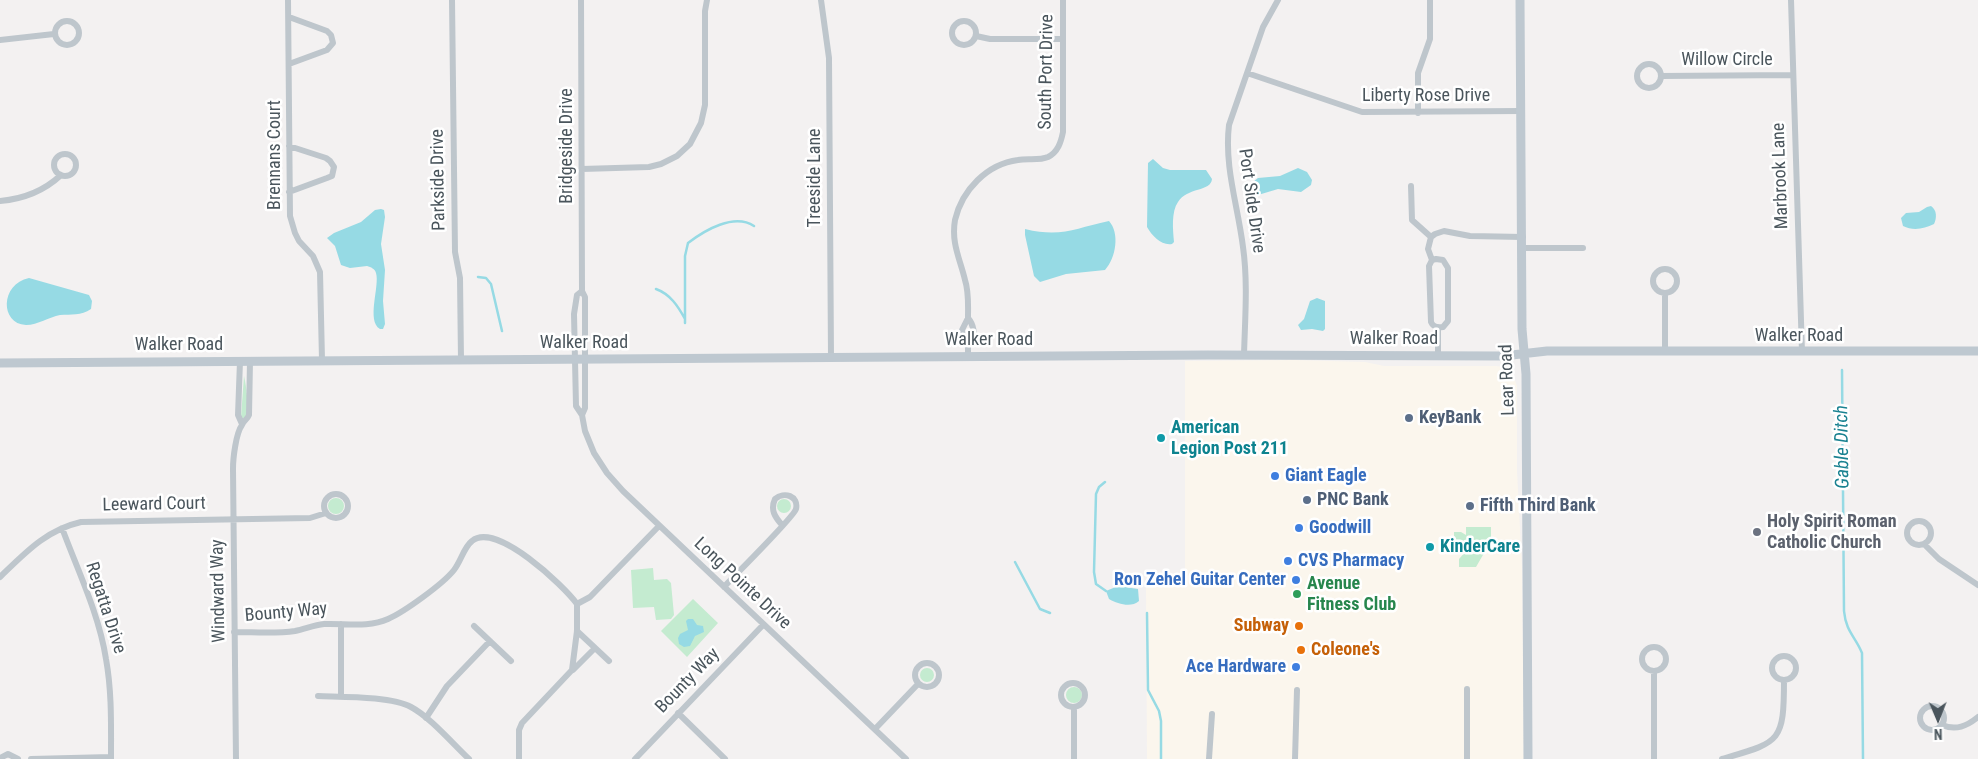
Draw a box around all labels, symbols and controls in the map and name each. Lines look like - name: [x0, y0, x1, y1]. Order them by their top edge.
- street label: South Port Drive: [1035, 14, 1059, 130]
- street label: Willow Circle: [1681, 49, 1773, 71]
- street label: Liberty Rose Drive: [1362, 85, 1490, 107]
- street label: Bridgeside Drive: [556, 88, 578, 204]
- street label: Brennans Court: [264, 100, 286, 210]
- street label: Marbrook Lane: [1768, 122, 1794, 230]
- street label: Treeside Lane: [804, 128, 826, 228]
- street label: Parkside Drive: [427, 129, 451, 231]
- street label: Port Side Drive: [1233, 147, 1269, 255]
- street label: Walker Road: [1755, 325, 1843, 347]
- street label: Walker Road: [1350, 328, 1438, 350]
- street label: Walker Road: [945, 329, 1033, 351]
- street label: Walker Road: [540, 332, 628, 354]
- street label: Walker Road: [135, 334, 223, 356]
- street label: Lear Road: [1496, 344, 1520, 416]
- water label: Gable Ditch: [1831, 405, 1855, 489]
- place label: KeyBank: [1419, 407, 1481, 429]
- marker: KeyBank: [1403, 412, 1415, 424]
- place label: American Legion Post 211: [1171, 417, 1288, 459]
- marker: American Legion Post 211: [1155, 432, 1167, 444]
- place label: Giant Eagle: [1285, 465, 1367, 487]
- marker: Giant Eagle: [1269, 470, 1281, 482]
- place label: PNC Bank: [1317, 489, 1389, 511]
- street label: Leeward Court: [102, 493, 206, 517]
- marker: PNC Bank: [1301, 494, 1313, 506]
- place label: Fifth Third Bank: [1480, 495, 1596, 517]
- marker: Fifth Third Bank: [1464, 500, 1476, 512]
- place label: Holy Spirit Roman Catholic Church: [1767, 511, 1897, 554]
- place label: Goodwill: [1309, 517, 1371, 539]
- marker: Goodwill: [1293, 522, 1305, 534]
- marker: Holy Spirit Roman Catholic Church: [1751, 526, 1763, 538]
- street label: Long Pointe Drive: [689, 534, 795, 634]
- place label: KinderCare: [1440, 536, 1520, 558]
- street label: Windward Way: [207, 539, 231, 643]
- marker: KinderCare: [1424, 541, 1436, 553]
- place label: CVS Pharmacy: [1298, 550, 1404, 572]
- marker: CVS Pharmacy: [1282, 555, 1294, 567]
- street label: Regatta Drive: [80, 560, 130, 656]
- place label: Ron Zehel Guitar Center: [1114, 569, 1286, 591]
- place label: Avenue Fitness Club: [1307, 573, 1396, 616]
- marker: Ron Zehel Guitar Center: [1290, 574, 1302, 586]
- marker: Avenue Fitness Club: [1291, 588, 1303, 600]
- street label: Bounty Way: [244, 599, 328, 627]
- place label: Subway: [1234, 615, 1289, 637]
- marker: Subway: [1293, 620, 1305, 632]
- place label: Coleone's: [1311, 639, 1380, 661]
- street label: Bounty Way: [652, 644, 724, 718]
- marker: Coleone's: [1295, 644, 1307, 656]
- place label: Ace Hardware: [1186, 656, 1286, 678]
- marker: Ace Hardware: [1290, 661, 1302, 673]
- north arrow: [1913, 694, 1963, 744]
- text: N: [1934, 726, 1943, 742]

